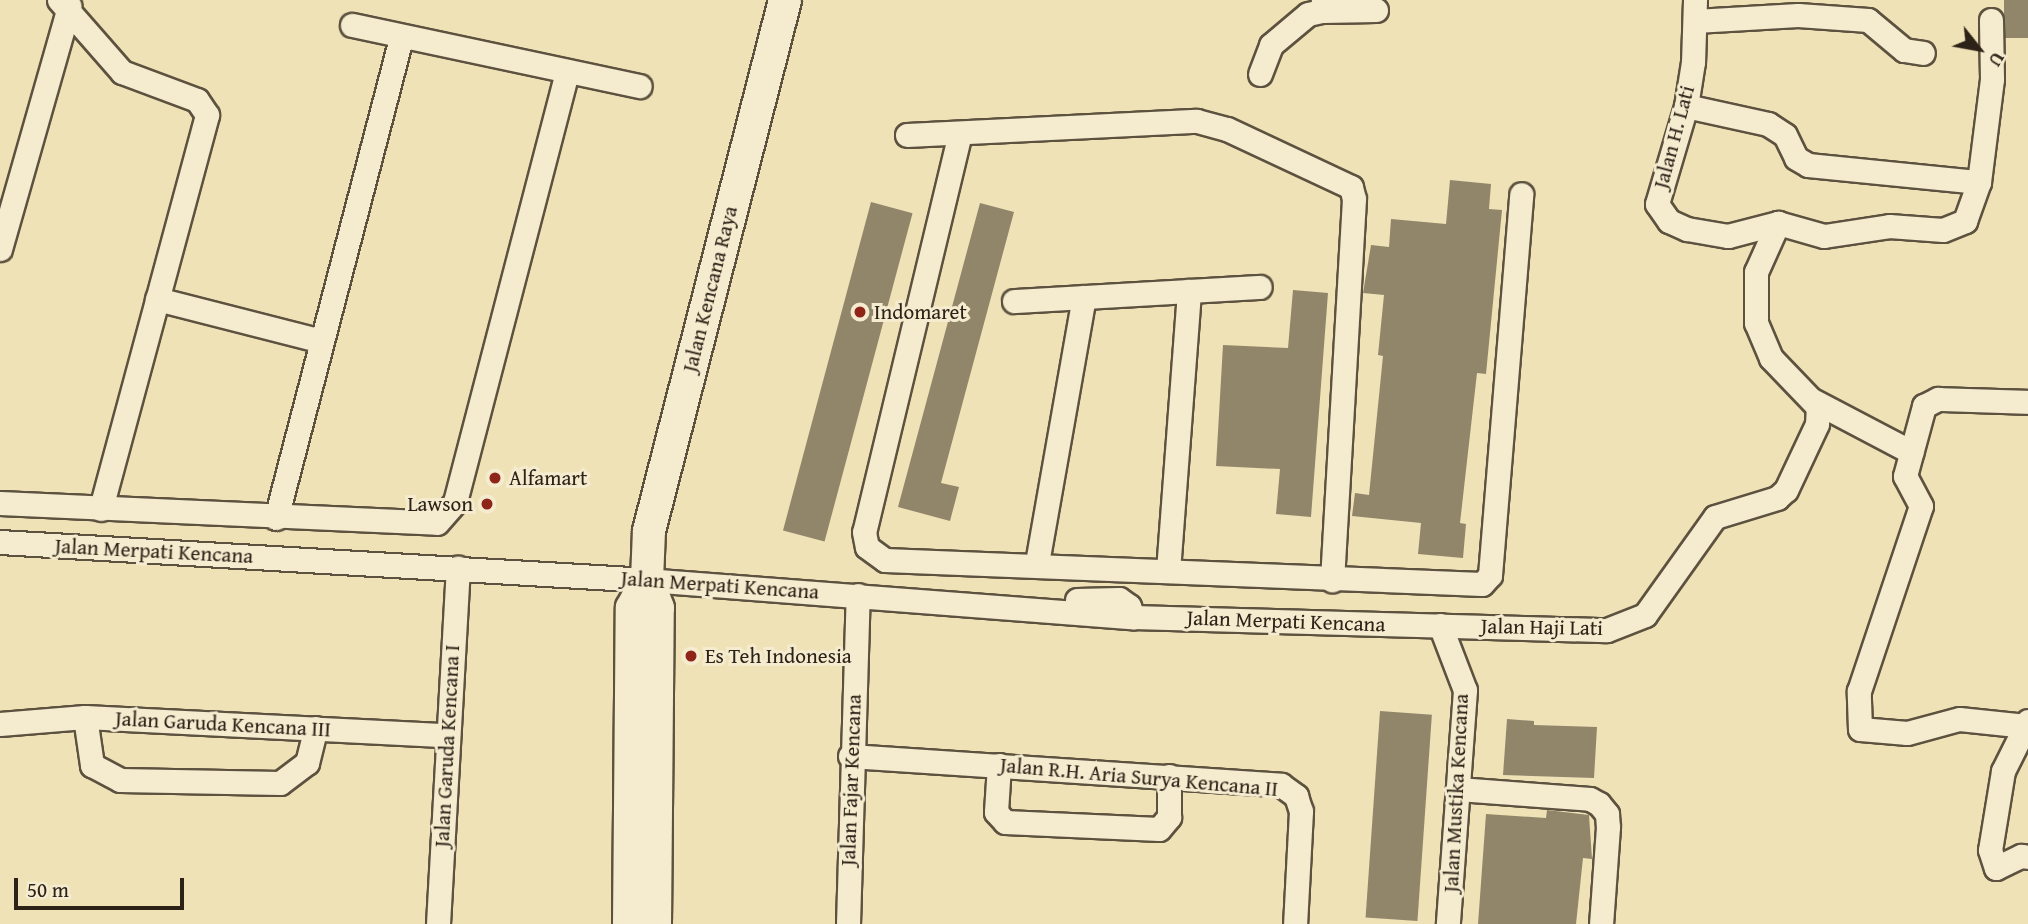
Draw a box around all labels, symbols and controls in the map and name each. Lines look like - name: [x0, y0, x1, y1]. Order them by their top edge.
- north arrow: [1944, 14, 2014, 84]
- text: U: [1982, 47, 2012, 73]
- street label: Jalan H. Lati: [1648, 83, 1700, 191]
- street label: Jalan Kencana Raya: [677, 203, 743, 375]
- place label: Indomaret: [874, 299, 967, 325]
- marker: Indomaret: [852, 304, 868, 320]
- place label: Alfamart: [509, 465, 587, 491]
- marker: Alfamart: [487, 470, 503, 486]
- place label: Lawson: [407, 491, 473, 517]
- marker: Lawson: [479, 496, 495, 512]
- street label: Jalan Merpati Kencana: [54, 533, 254, 569]
- street label: Jalan Merpati Kencana: [620, 565, 820, 605]
- street label: Jalan Merpati Kencana: [1186, 605, 1386, 637]
- street label: Jalan Haji Lati: [1481, 613, 1603, 641]
- place label: Es Teh Indonesia: [705, 643, 852, 669]
- street label: Jalan Garuda Kencana I: [429, 644, 465, 848]
- marker: Es Teh Indonesia: [683, 648, 699, 664]
- street label: Jalan Mustika Kencana: [1438, 693, 1474, 893]
- street label: Jalan Fajar Kencana: [835, 694, 867, 866]
- street label: Jalan Garuda Kencana III: [115, 706, 331, 742]
- street label: Jalan R.H. Aria Surya Kencana II: [999, 752, 1279, 802]
- scale bar: [18, 864, 187, 908]
- text: 50 m: [27, 874, 69, 905]

